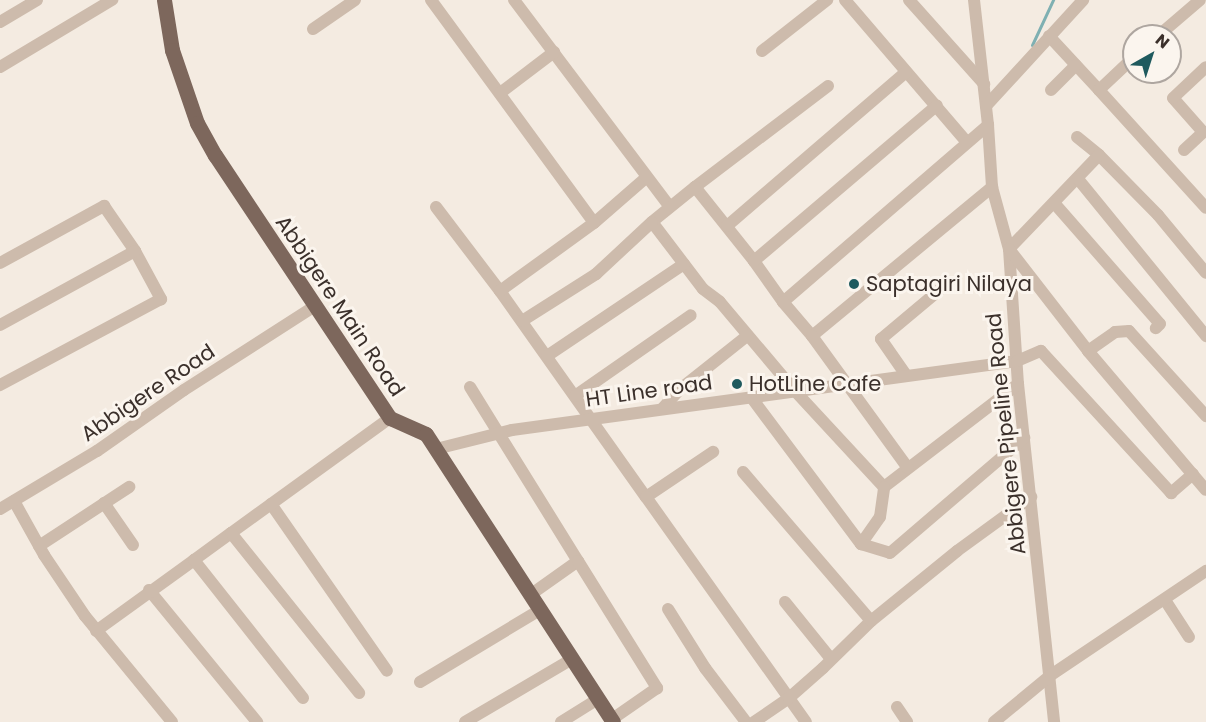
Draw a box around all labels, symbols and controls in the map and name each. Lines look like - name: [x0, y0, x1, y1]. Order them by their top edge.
- north arrow: [1122, 24, 1182, 84]
- text: N: [1150, 28, 1174, 54]
- street label: Abbigere Main Road: [270, 211, 410, 401]
- place label: Saptagiri Nilaya: [866, 271, 1032, 297]
- marker: Saptagiri Nilaya: [847, 277, 861, 291]
- street label: Abbigere Pipeline Road: [981, 312, 1031, 556]
- street label: Abbigere Road: [76, 339, 220, 447]
- street label: HT Line road: [584, 370, 714, 412]
- place label: HotLine Cafe: [749, 371, 881, 397]
- marker: HotLine Cafe: [730, 377, 744, 391]

